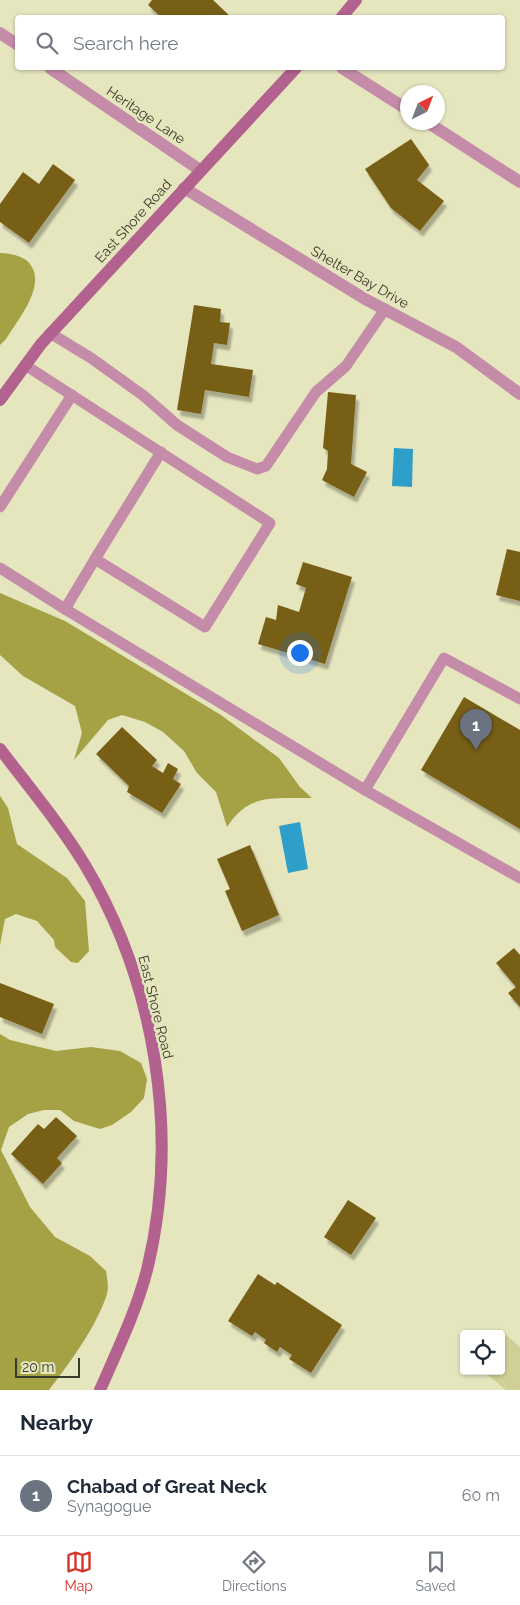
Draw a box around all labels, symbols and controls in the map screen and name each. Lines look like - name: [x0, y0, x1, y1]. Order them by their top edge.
- search box: [15, 15, 505, 70]
- icon: search: [33, 29, 61, 57]
- text: Search here: [73, 32, 179, 54]
- street label: Heritage Lane: [104, 83, 188, 147]
- north arrow: [400, 85, 445, 130]
- street label: East Shore Road: [92, 176, 174, 266]
- street label: Shelter Bay Drive: [308, 242, 412, 312]
- your location: [287, 640, 313, 666]
- pin: 1: [460, 709, 492, 750]
- street label: East Shore Road: [135, 954, 177, 1060]
- map controls: [460, 1330, 505, 1375]
- button: locate: [460, 1330, 505, 1375]
- scale bar: [15, 1355, 80, 1378]
- text: 20 m: [22, 1359, 54, 1375]
- text: Nearby: [20, 1410, 93, 1435]
- text: Chabad of Great Neck: [67, 1475, 267, 1497]
- text: 1: [32, 1486, 40, 1505]
- text: 60 m: [462, 1486, 500, 1505]
- text: Synagogue: [67, 1497, 151, 1516]
- tab: Map: [64, 1548, 93, 1594]
- tab: Directions: [222, 1548, 287, 1594]
- tab: Saved: [415, 1548, 456, 1594]

